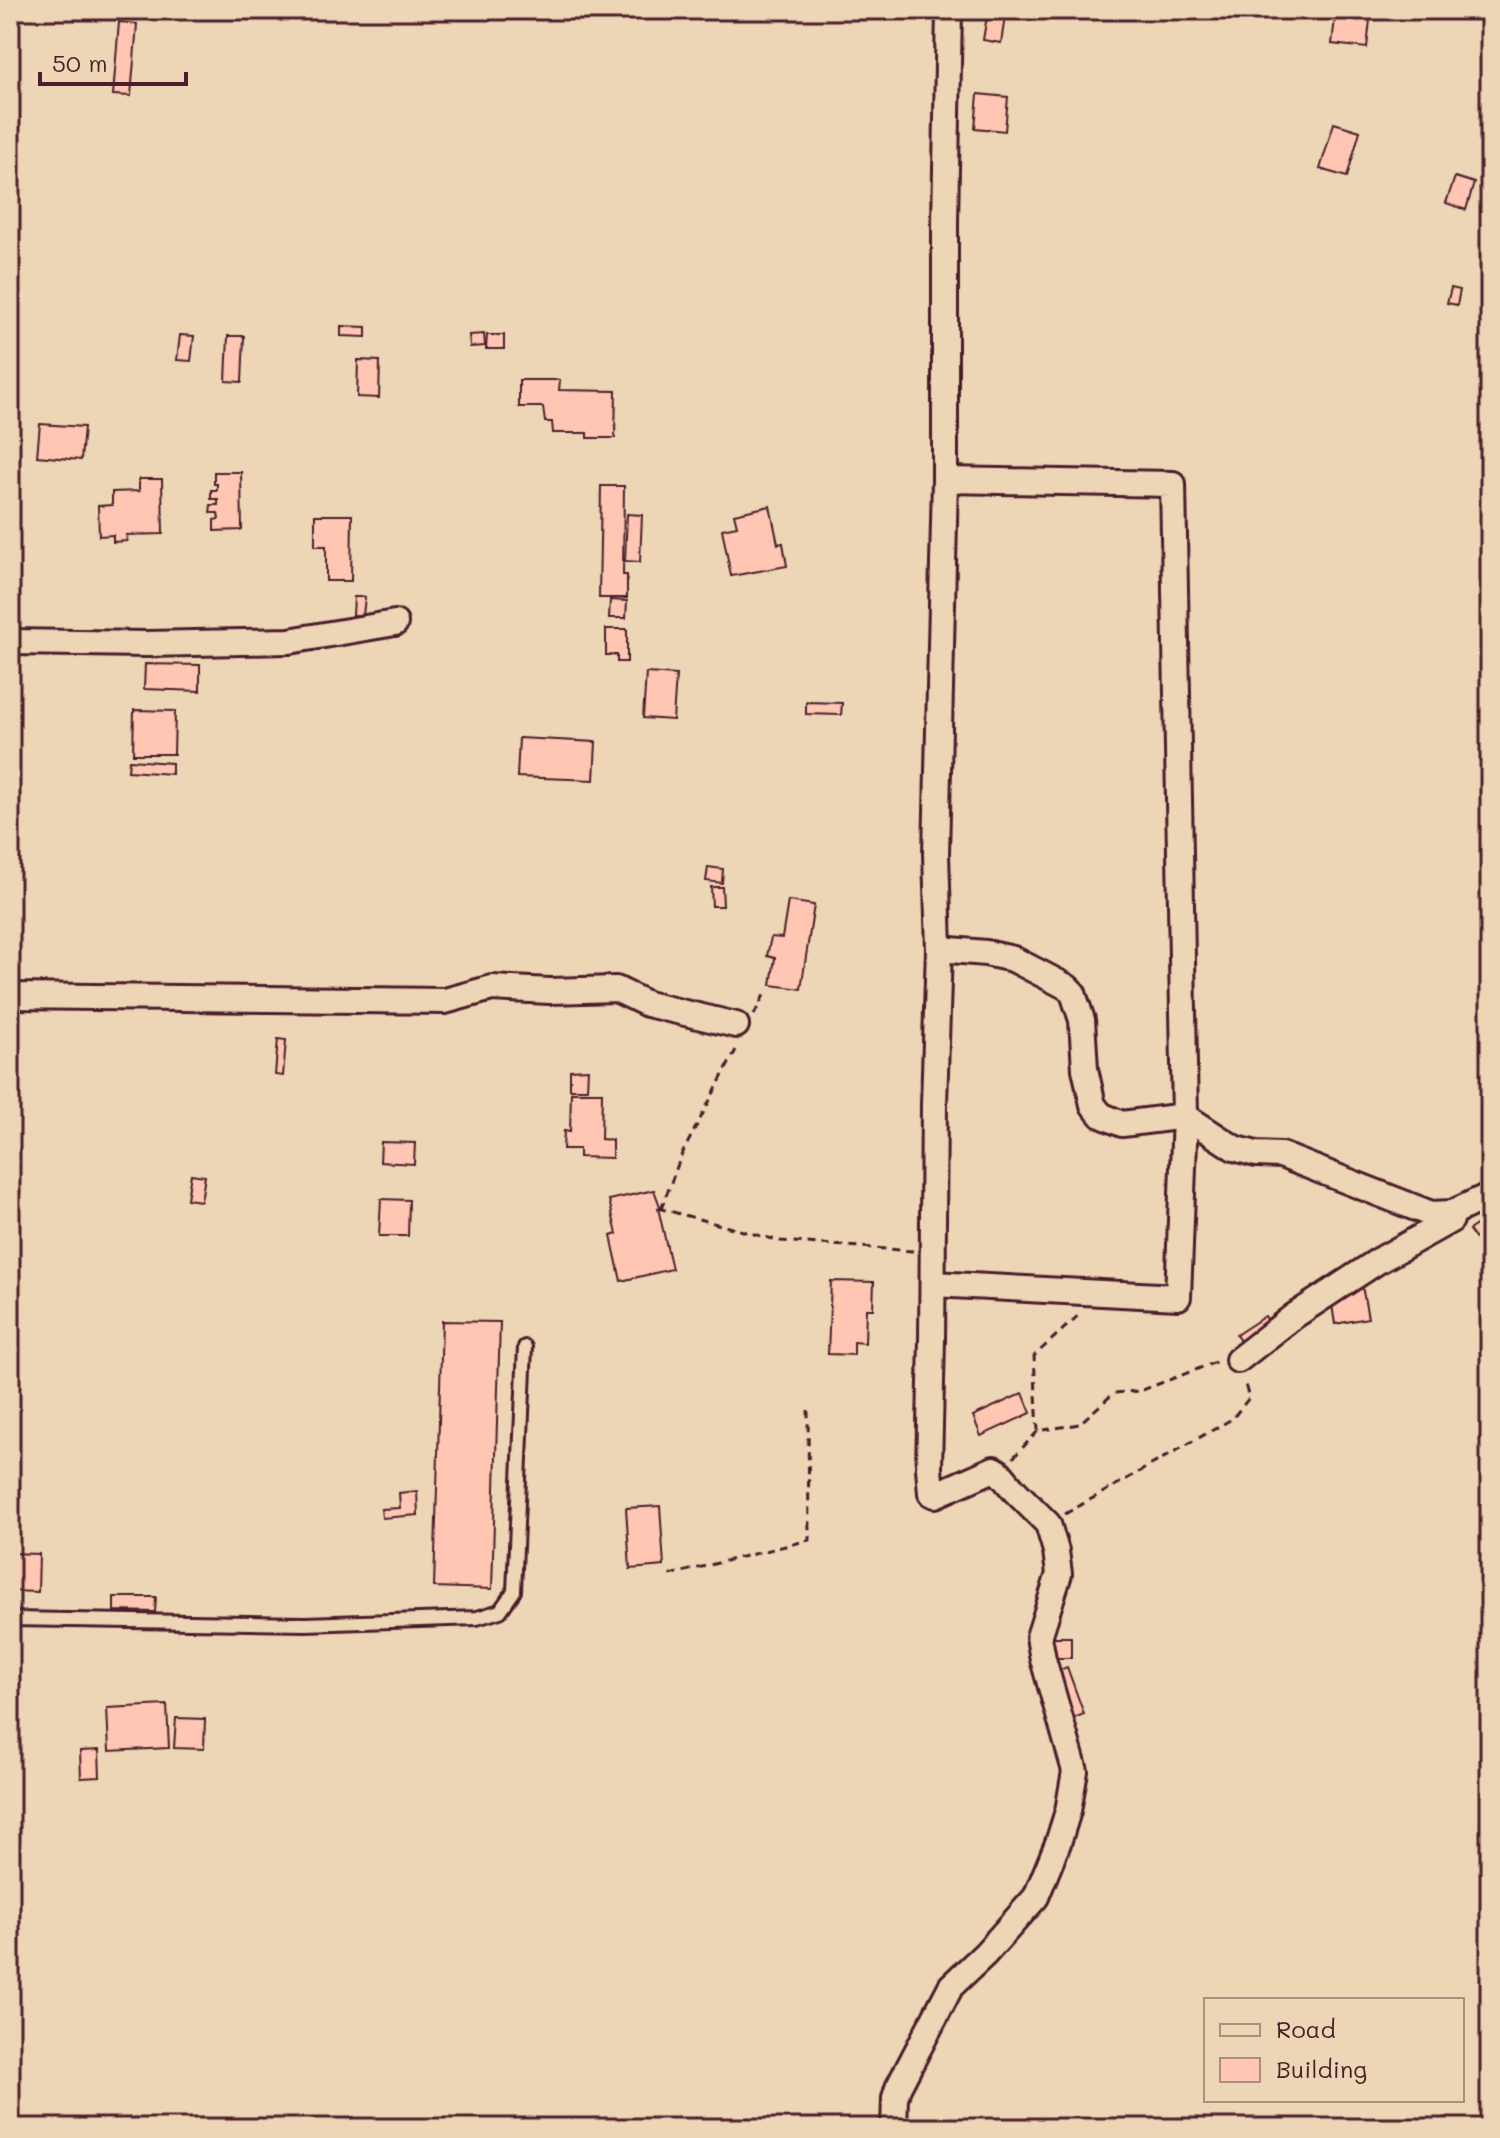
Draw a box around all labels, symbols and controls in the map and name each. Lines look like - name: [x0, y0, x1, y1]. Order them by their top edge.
- scale bar: [40, 36, 186, 86]
- text: 50 m: [52, 47, 108, 78]
- legend: [1204, 1998, 1464, 2102]
- text: Road: [1276, 2013, 1336, 2044]
- text: Building: [1276, 2053, 1367, 2084]

